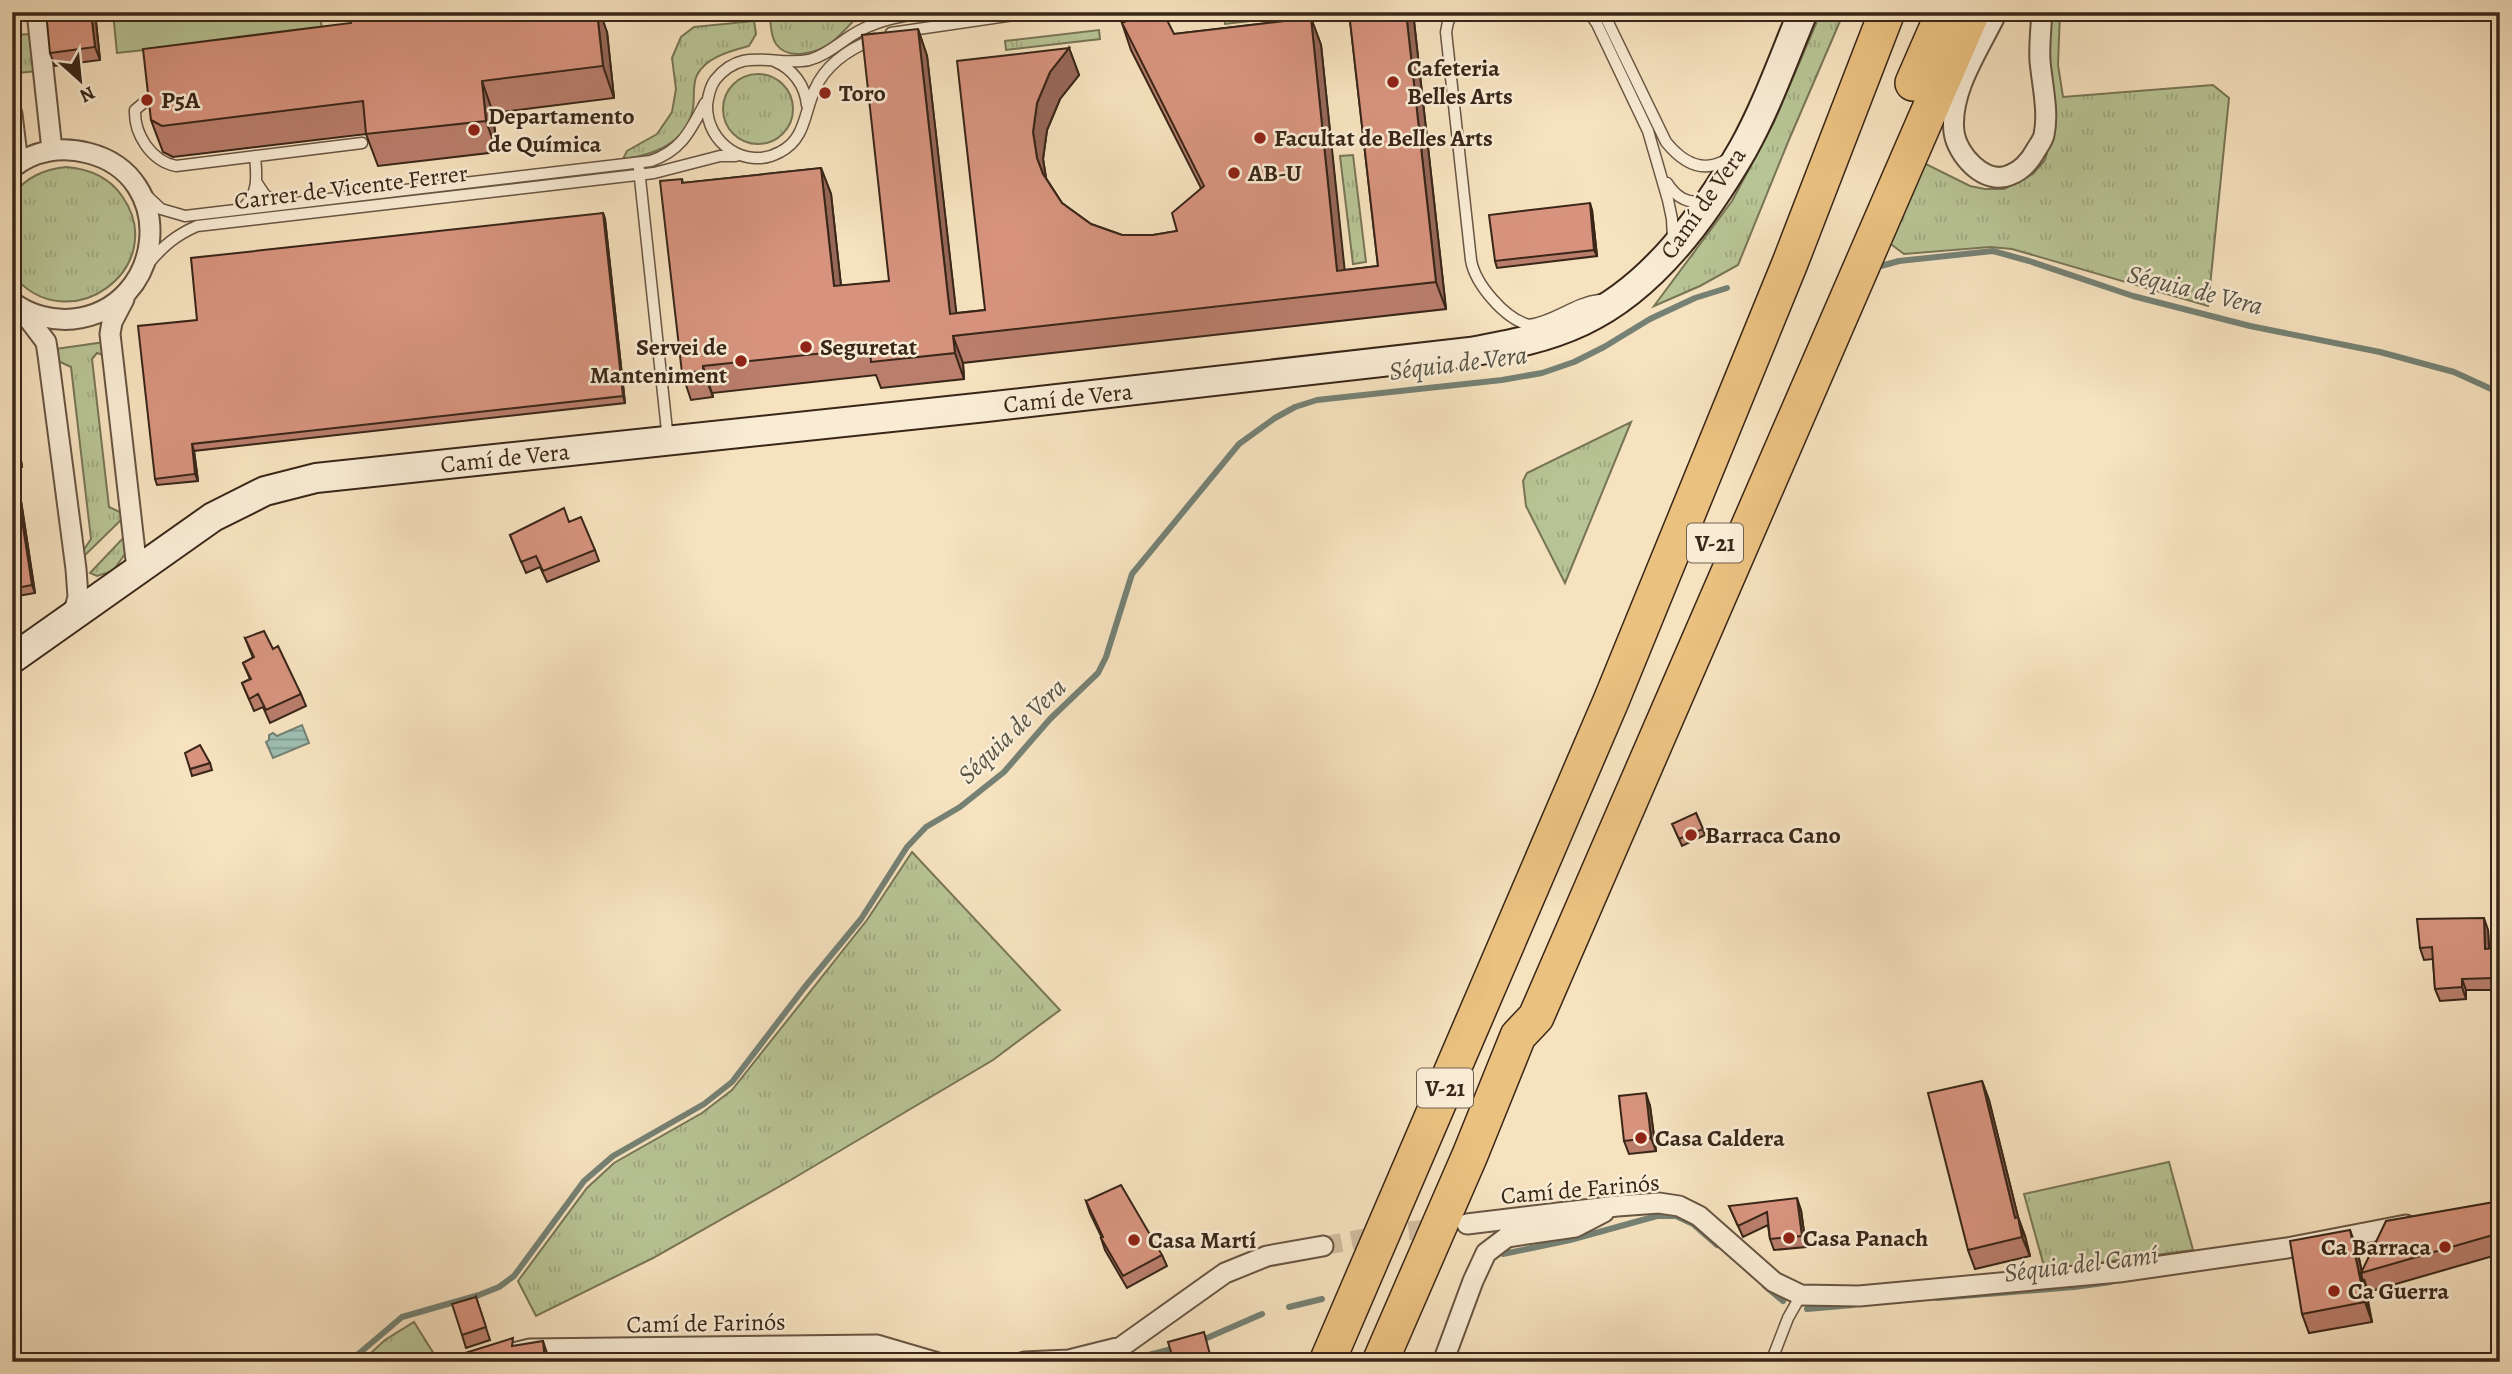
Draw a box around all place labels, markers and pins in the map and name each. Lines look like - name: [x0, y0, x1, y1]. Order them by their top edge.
- place label: Cafeteria Belles Arts: [1407, 52, 1513, 112]
- marker: Cafeteria Belles Arts: [1385, 74, 1401, 90]
- place label: Toro: [839, 77, 886, 109]
- place label: P5A: [161, 84, 201, 116]
- marker: Toro: [817, 85, 833, 101]
- marker: P5A: [139, 92, 155, 108]
- place label: Departamento de Química: [488, 100, 635, 160]
- marker: Departamento de Química: [466, 122, 482, 138]
- place label: Facultat de Belles Arts: [1274, 122, 1493, 154]
- marker: Facultat de Belles Arts: [1252, 130, 1268, 146]
- place label: AB-U: [1247, 157, 1302, 189]
- marker: AB-U: [1226, 165, 1242, 181]
- place label: Servei de Manteniment: [590, 331, 727, 391]
- place label: Seguretat: [820, 331, 917, 363]
- marker: Seguretat: [798, 339, 814, 355]
- marker: Servei de Manteniment: [733, 353, 749, 369]
- place label: Barraca Cano: [1705, 819, 1841, 851]
- marker: Barraca Cano: [1683, 827, 1699, 843]
- place label: Casa Caldera: [1655, 1122, 1785, 1154]
- marker: Casa Caldera: [1633, 1130, 1649, 1146]
- place label: Casa Panach: [1803, 1222, 1928, 1254]
- place label: Casa Martí: [1148, 1224, 1256, 1256]
- marker: Casa Panach: [1781, 1230, 1797, 1246]
- place label: Ca Barraca: [2321, 1231, 2431, 1263]
- marker: Casa Martí: [1126, 1232, 1142, 1248]
- marker: Ca Barraca: [2437, 1239, 2453, 1255]
- place label: Ca Guerra: [2348, 1275, 2450, 1307]
- marker: Ca Guerra: [2326, 1283, 2342, 1299]

